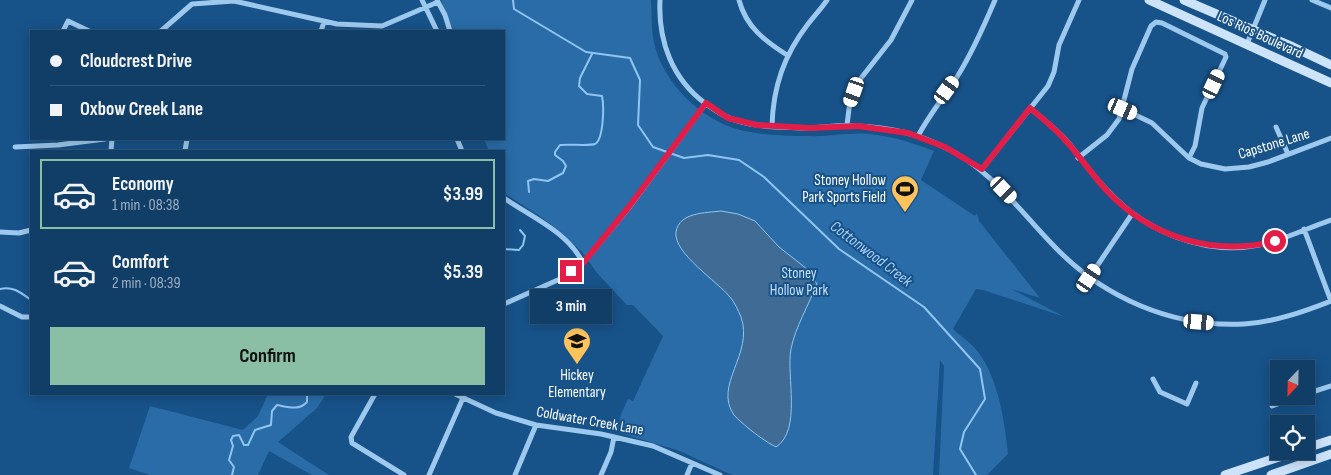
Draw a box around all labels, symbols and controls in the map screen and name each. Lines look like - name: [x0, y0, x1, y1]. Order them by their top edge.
- street label: Los Rios Boulevard: [1214, 7, 1306, 63]
- text: Cloudcrest Drive: [80, 50, 192, 73]
- car: [1200, 67, 1227, 101]
- car: [932, 73, 961, 107]
- car: [842, 75, 865, 109]
- car: [1106, 96, 1139, 122]
- text: Oxbow Creek Lane: [80, 98, 203, 121]
- street label: Capstone Lane: [1236, 124, 1312, 164]
- place label: Stoney Hollow Park Sports Field: [802, 171, 887, 207]
- icon: car: [52, 172, 97, 217]
- text: Economy: [112, 173, 174, 196]
- sports icon: Stoney Hollow Park Sports Field: [890, 174, 920, 213]
- car: [988, 174, 1019, 206]
- text: $3.99: [443, 183, 483, 206]
- text: 1 min · 08:38: [112, 196, 179, 215]
- water label: Cottonwood Creek: [826, 217, 917, 292]
- route start: [1264, 230, 1286, 252]
- icon: car: [52, 250, 97, 295]
- text: Comfort: [112, 251, 169, 274]
- route end: [560, 260, 582, 282]
- text: $5.39: [443, 261, 483, 284]
- car: [1074, 261, 1103, 295]
- park label: Stoney Hollow Park: [770, 264, 828, 300]
- text: 2 min · 08:39: [112, 274, 180, 293]
- callout: 3 min: [530, 288, 612, 324]
- text: 3 min: [556, 297, 586, 316]
- car: [1183, 313, 1214, 331]
- school or university icon: Hickey Elementary: [562, 326, 592, 365]
- button: Confirm: [50, 327, 485, 385]
- north arrow: [1270, 360, 1315, 405]
- map controls: [1270, 360, 1315, 460]
- place label: Hickey Elementary: [548, 366, 606, 402]
- street label: Coldwater Creek Lane: [535, 402, 645, 440]
- button: locate: [1270, 415, 1315, 460]

